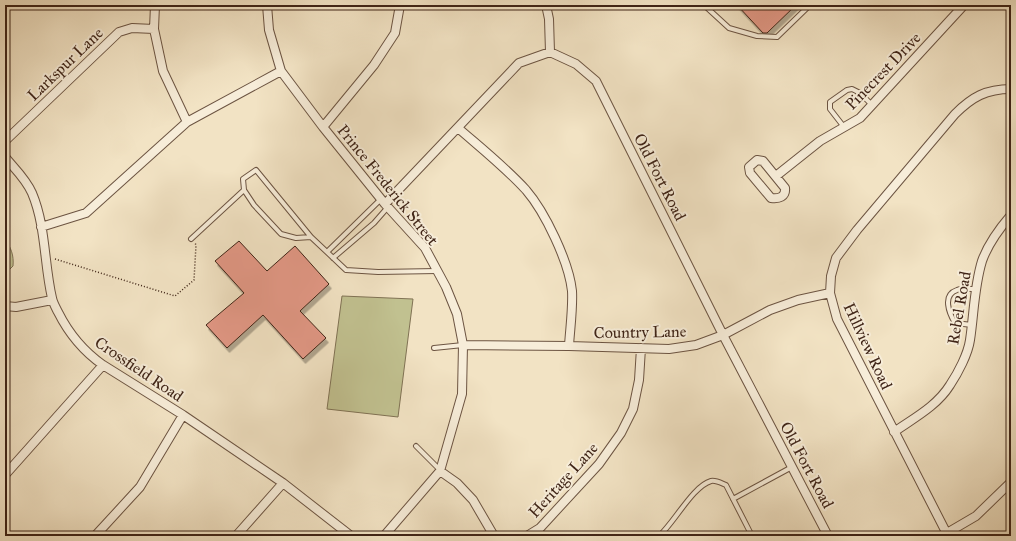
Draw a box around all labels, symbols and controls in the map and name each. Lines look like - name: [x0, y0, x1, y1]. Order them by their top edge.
- street label: Larkspur Lane: [23, 23, 107, 105]
- street label: Pinecrest Drive: [841, 28, 925, 114]
- street label: Prince Frederick Street: [333, 121, 443, 250]
- street label: Old Fort Road: [630, 130, 690, 224]
- street label: Rebel Road: [943, 270, 975, 346]
- street label: Hillview Road: [840, 300, 896, 392]
- street label: Country Lane: [593, 322, 687, 342]
- street label: Crossfield Road: [91, 332, 187, 406]
- street label: Old Fort Road: [776, 418, 838, 512]
- street label: Heritage Lane: [524, 438, 603, 522]

